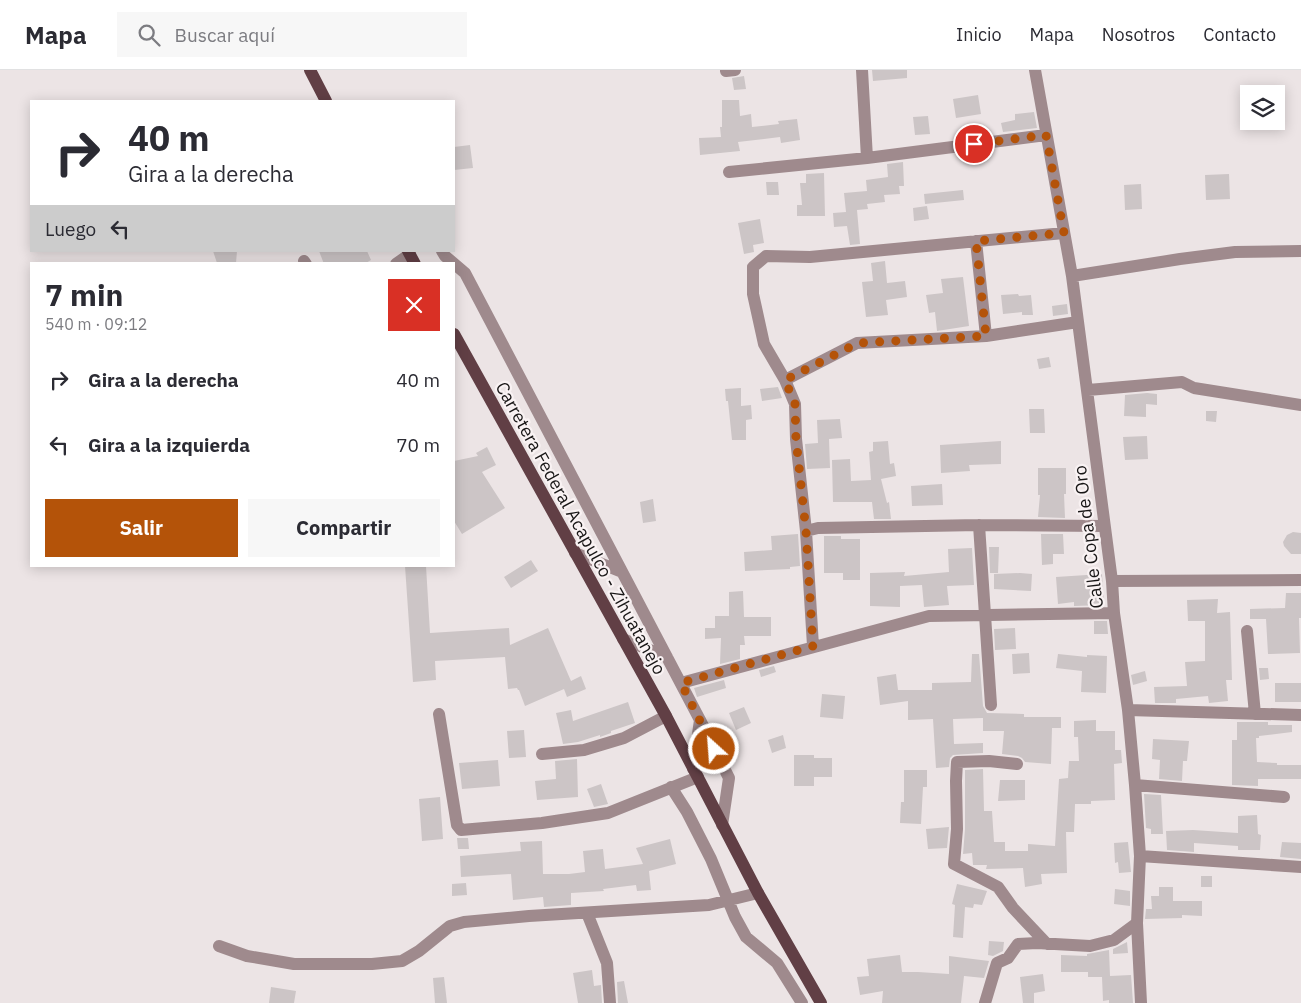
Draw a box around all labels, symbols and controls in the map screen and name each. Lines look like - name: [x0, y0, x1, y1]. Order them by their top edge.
- search box: [117, 12, 467, 57]
- text: Mapa: [25, 19, 87, 51]
- icon: search: [135, 21, 163, 49]
- text: Buscar aquí: [175, 23, 275, 47]
- text: Inicio: [956, 23, 1002, 46]
- text: Mapa: [1030, 23, 1074, 46]
- text: Nosotros: [1102, 23, 1175, 46]
- text: Contacto: [1203, 23, 1276, 46]
- map controls: [1240, 85, 1285, 130]
- button: layers: [1240, 85, 1285, 130]
- text: 40 m: [128, 115, 210, 161]
- icon: right: [45, 120, 110, 185]
- pin: [953, 123, 995, 165]
- icon: arrive: [960, 130, 988, 158]
- text: Gira a la derecha: [128, 159, 294, 188]
- icon: left: [106, 215, 134, 243]
- text: Luego: [45, 217, 96, 241]
- text: 7 min: [45, 275, 123, 314]
- button: close: [388, 279, 440, 331]
- text: 540 m · 09:12: [45, 314, 147, 334]
- icon: right: [45, 366, 73, 394]
- text: Gira a la derecha: [88, 368, 239, 392]
- text: 40 m: [396, 368, 440, 392]
- street label: Carretera Federal Acapulco - Zihuatanejo: [491, 377, 671, 679]
- icon: left: [45, 431, 73, 459]
- text: Gira a la izquierda: [88, 433, 250, 457]
- text: 70 m: [396, 433, 440, 457]
- street label: Calle Copa de Oro: [1068, 464, 1108, 610]
- button: Salir: [45, 499, 238, 557]
- button: Compartir: [248, 499, 440, 557]
- position arrow: [687, 722, 739, 774]

